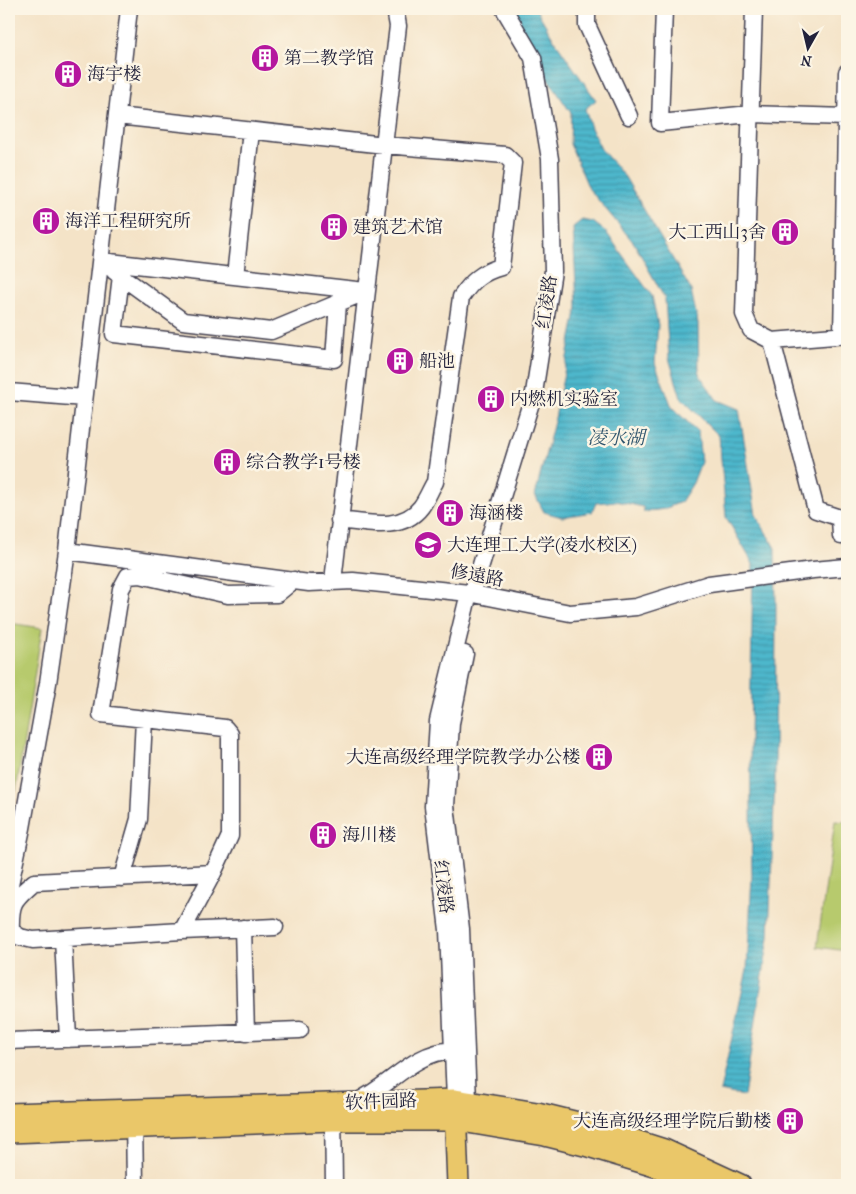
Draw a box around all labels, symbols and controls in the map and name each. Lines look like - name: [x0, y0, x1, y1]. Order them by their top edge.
- north arrow: [784, 22, 834, 72]
- building icon: 第二教学馆: [250, 43, 280, 73]
- place label: 第二教学馆: [284, 48, 374, 69]
- text: N: [799, 51, 813, 70]
- building icon: 海宇楼: [53, 59, 83, 89]
- place label: 海宇楼: [87, 64, 141, 85]
- building icon: 海洋工程研究所: [31, 206, 61, 236]
- place label: 海洋工程研究所: [65, 211, 191, 232]
- building icon: 建筑艺术馆: [319, 212, 349, 242]
- place label: 建筑艺术馆: [353, 217, 443, 238]
- building icon: 大工西山3舍: [770, 217, 800, 247]
- place label: 大工西山3舍: [669, 222, 766, 243]
- street label: 红凌路: [533, 274, 561, 330]
- building icon: 船池: [385, 346, 415, 376]
- place label: 船池: [419, 351, 455, 372]
- building icon: 内燃机实验室: [476, 384, 506, 414]
- place label: 内燃机实验室: [510, 389, 618, 410]
- water label: 凌水湖: [587, 427, 647, 449]
- building icon: 综合教学1号楼: [212, 447, 242, 477]
- place label: 综合教学1号楼: [246, 452, 360, 473]
- building icon: 海涵楼: [435, 498, 465, 528]
- place label: 海涵楼: [469, 503, 523, 524]
- school or university icon: 大连理工大学(凌水校区): [413, 530, 443, 560]
- place label: 大连理工大学(凌水校区): [447, 535, 637, 556]
- street label: 修遠路: [449, 561, 505, 591]
- building icon: 大连高级经理学院教学办公楼: [584, 742, 614, 772]
- place label: 大连高级经理学院教学办公楼: [346, 747, 580, 768]
- building icon: 海川楼: [308, 820, 338, 850]
- place label: 海川楼: [342, 825, 396, 846]
- street label: 红凌路: [429, 859, 457, 915]
- street label: 软件园路: [345, 1090, 417, 1114]
- building icon: 大连高级经理学院后勤楼: [775, 1106, 805, 1136]
- place label: 大连高级经理学院后勤楼: [573, 1111, 771, 1132]

